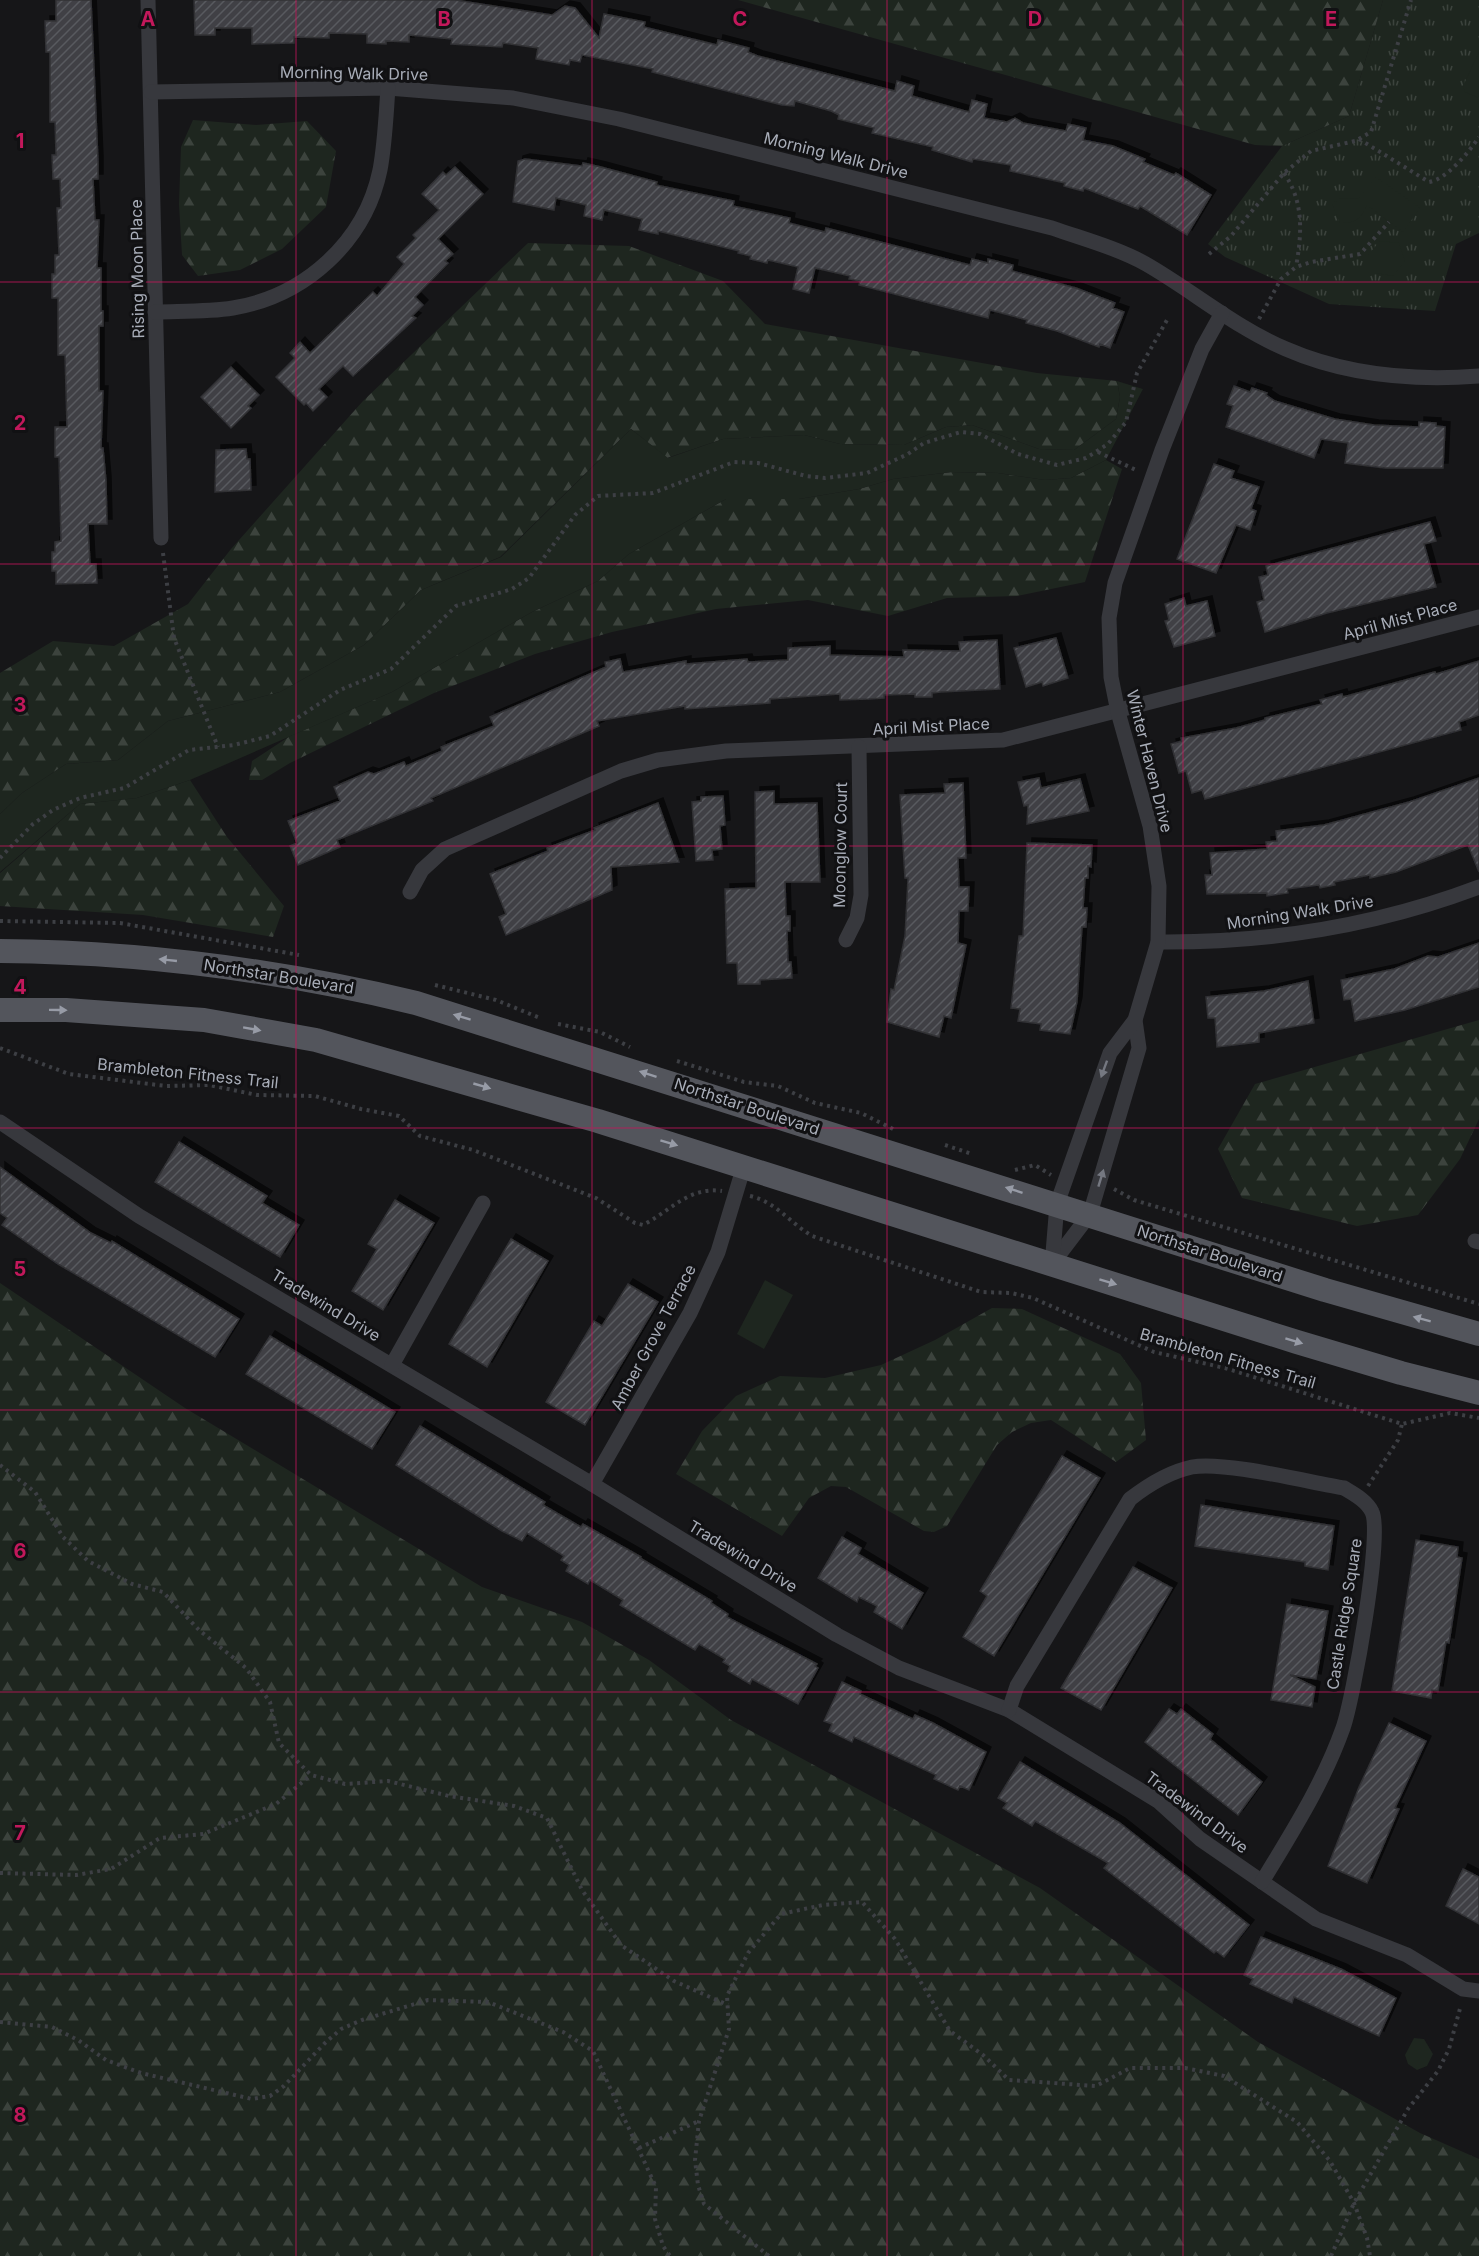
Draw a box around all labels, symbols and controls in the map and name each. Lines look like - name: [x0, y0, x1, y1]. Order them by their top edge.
- text: A: [141, 7, 156, 31]
- text: B: [437, 7, 451, 31]
- text: C: [733, 7, 747, 31]
- text: D: [1028, 7, 1042, 31]
- text: E: [1325, 7, 1337, 31]
- street label: Morning Walk Drive: [280, 62, 428, 84]
- street label: Morning Walk Drive: [762, 127, 910, 183]
- text: 1: [16, 129, 24, 153]
- street label: Rising Moon Place: [126, 199, 148, 339]
- text: 2: [14, 411, 26, 435]
- street label: April Mist Place: [1341, 594, 1459, 644]
- street label: Winter Haven Drive: [1123, 688, 1177, 834]
- text: 3: [14, 693, 26, 717]
- street label: April Mist Place: [872, 713, 990, 739]
- street label: Moonglow Court: [829, 782, 851, 908]
- street label: Morning Walk Drive: [1225, 891, 1375, 933]
- street label: Northstar Boulevard: [202, 954, 356, 998]
- one-way arrow: [158, 955, 177, 965]
- text: 4: [13, 975, 27, 999]
- one-way arrow: [49, 1006, 68, 1015]
- one-way arrow: [453, 1012, 471, 1021]
- one-way arrow: [243, 1024, 262, 1033]
- street label: Brambleton Fitness Trail: [96, 1054, 280, 1092]
- one-way arrow: [1098, 1060, 1108, 1078]
- one-way arrow: [639, 1069, 657, 1078]
- street label: Northstar Boulevard: [672, 1073, 822, 1139]
- one-way arrow: [473, 1082, 491, 1091]
- one-way arrow: [660, 1138, 678, 1148]
- one-way arrow: [1097, 1169, 1106, 1187]
- one-way arrow: [1005, 1185, 1023, 1194]
- street label: Northstar Boulevard: [1135, 1220, 1285, 1286]
- text: 5: [14, 1257, 26, 1281]
- street label: Amber Grove Terrace: [606, 1261, 700, 1413]
- street label: Tradewind Drive: [268, 1265, 384, 1345]
- one-way arrow: [1099, 1278, 1117, 1287]
- one-way arrow: [1413, 1314, 1431, 1323]
- street label: Brambleton Fitness Trail: [1138, 1323, 1318, 1393]
- one-way arrow: [1285, 1337, 1303, 1346]
- street label: Tradewind Drive: [685, 1516, 801, 1596]
- street label: Castle Ridge Square: [1322, 1537, 1366, 1691]
- text: 6: [14, 1539, 27, 1563]
- street label: Tradewind Drive: [1142, 1767, 1252, 1857]
- text: 7: [14, 1821, 26, 1845]
- text: 8: [13, 2103, 27, 2127]

